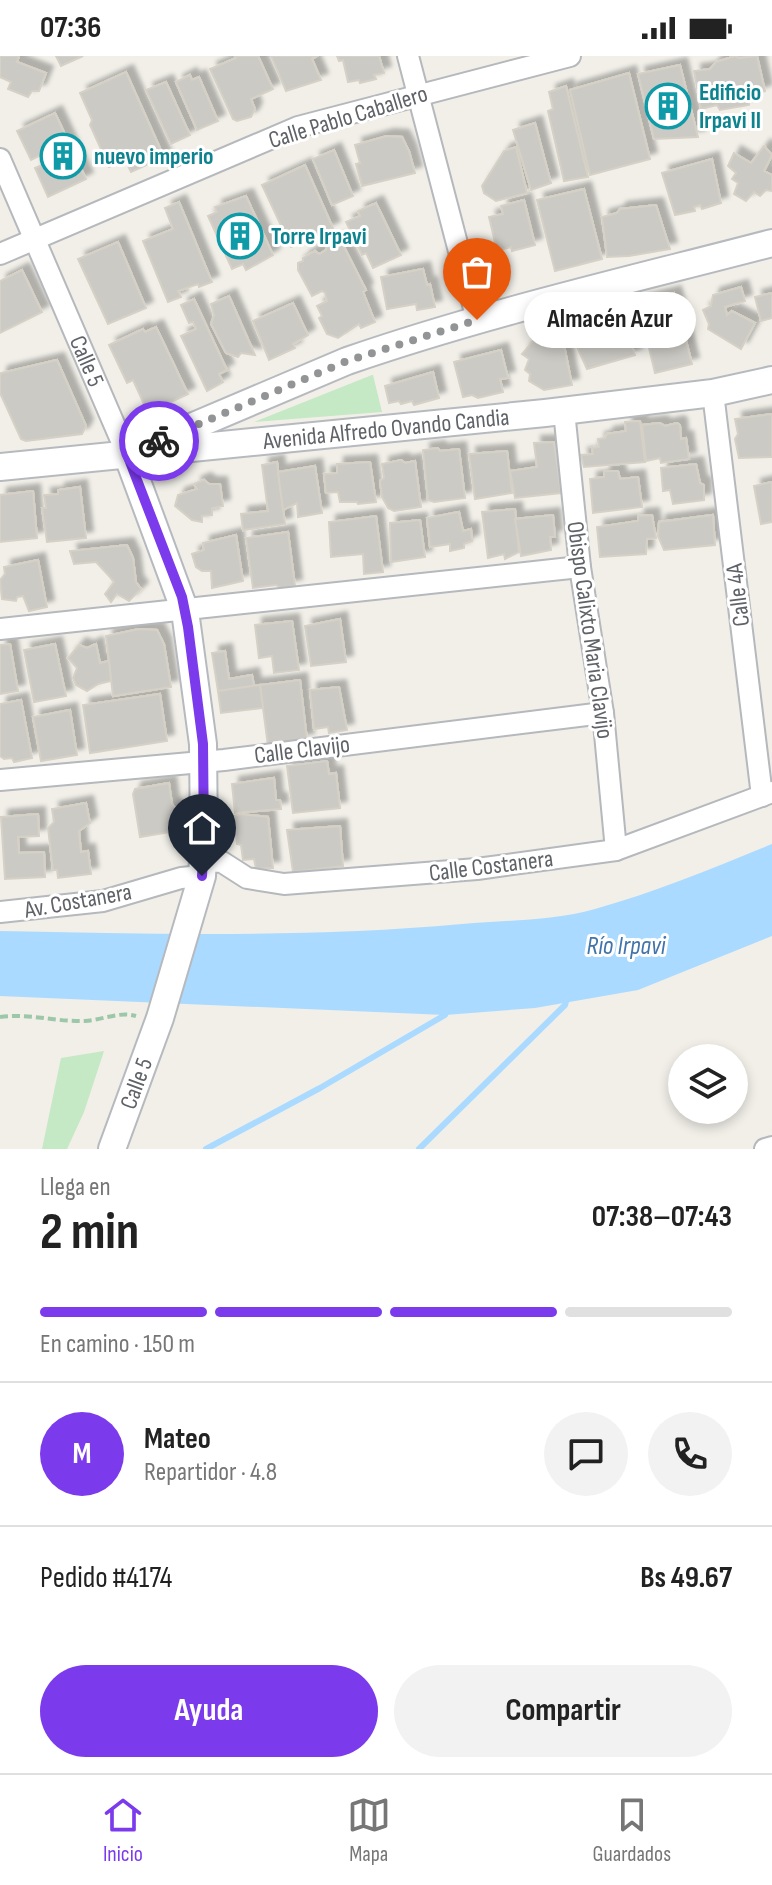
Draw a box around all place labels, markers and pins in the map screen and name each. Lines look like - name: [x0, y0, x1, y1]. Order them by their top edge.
- place label: Edificio Irpavi II: [699, 78, 761, 135]
- building icon: Edificio Irpavi II: [644, 82, 692, 130]
- building icon: nuevo imperio: [39, 132, 87, 180]
- place label: nuevo imperio: [94, 142, 213, 171]
- building icon: Torre Irpavi: [216, 212, 264, 260]
- place label: Torre Irpavi: [271, 222, 367, 251]
- pin: [443, 238, 511, 320]
- callout: Almacén Azur: [525, 292, 697, 348]
- pin: [168, 794, 236, 876]

